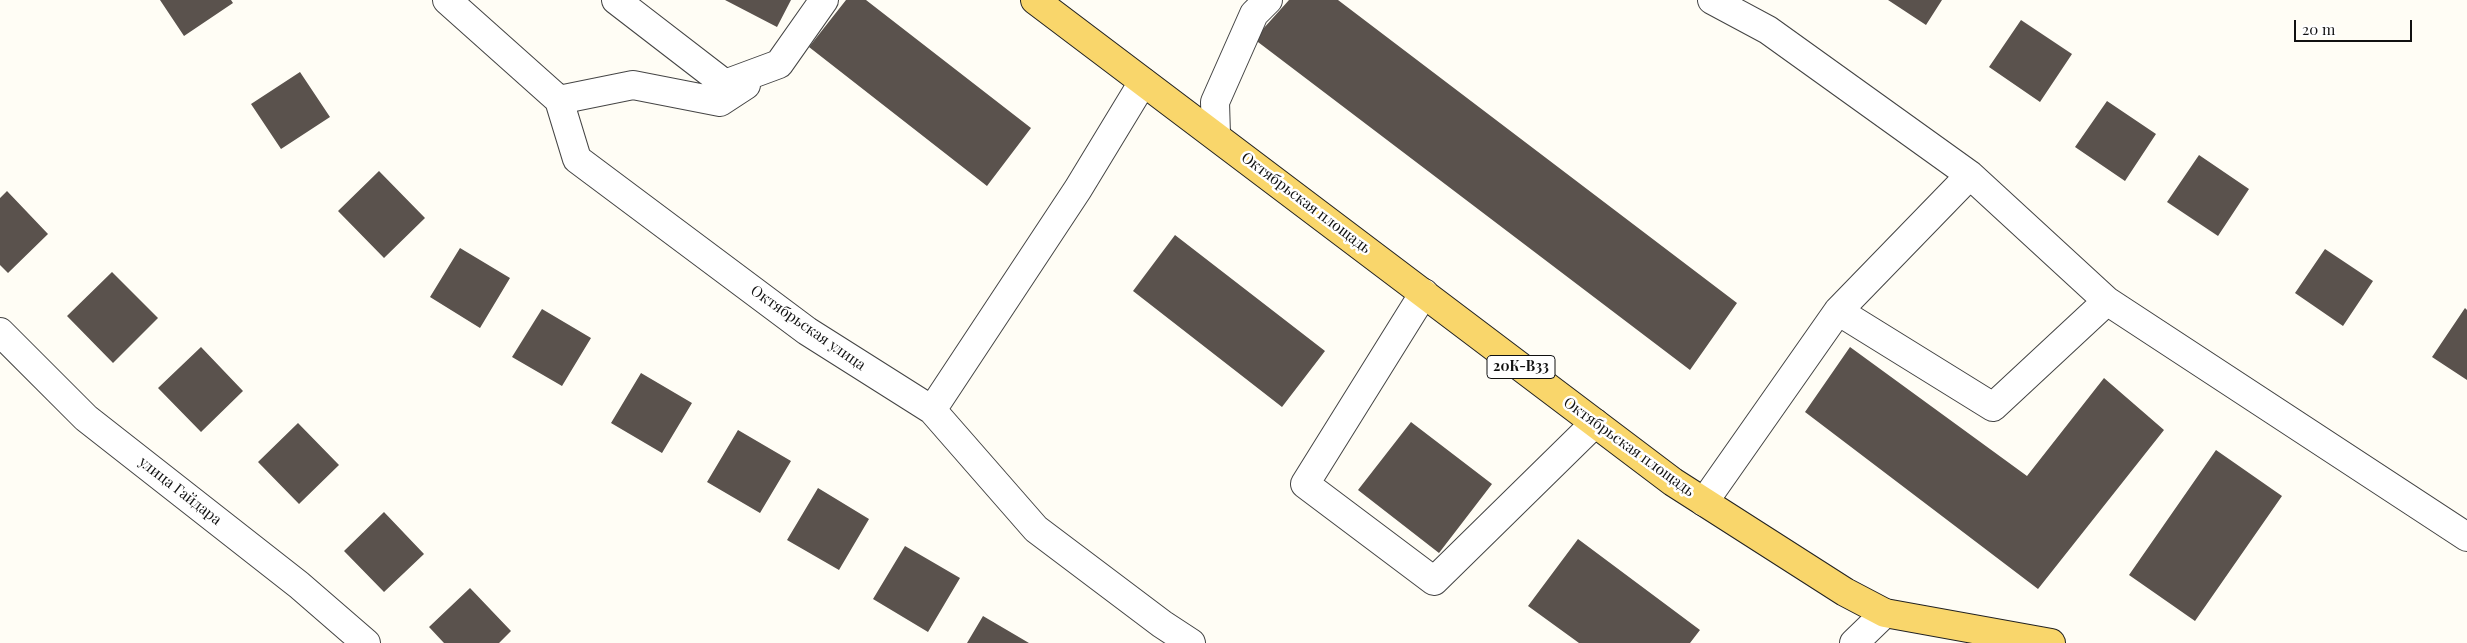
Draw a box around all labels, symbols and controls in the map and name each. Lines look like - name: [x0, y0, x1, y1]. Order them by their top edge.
- scale bar: [2297, 10, 2414, 42]
- text: 20 m: [2302, 19, 2335, 39]
- street label: Октябрьская площадь: [1238, 148, 1374, 258]
- street label: Октябрьская улица: [747, 282, 869, 374]
- road number: 20К-В33: [1487, 356, 1555, 378]
- street label: Октябрьская площадь: [1560, 393, 1698, 501]
- street label: улица Гайдара: [135, 453, 225, 529]

